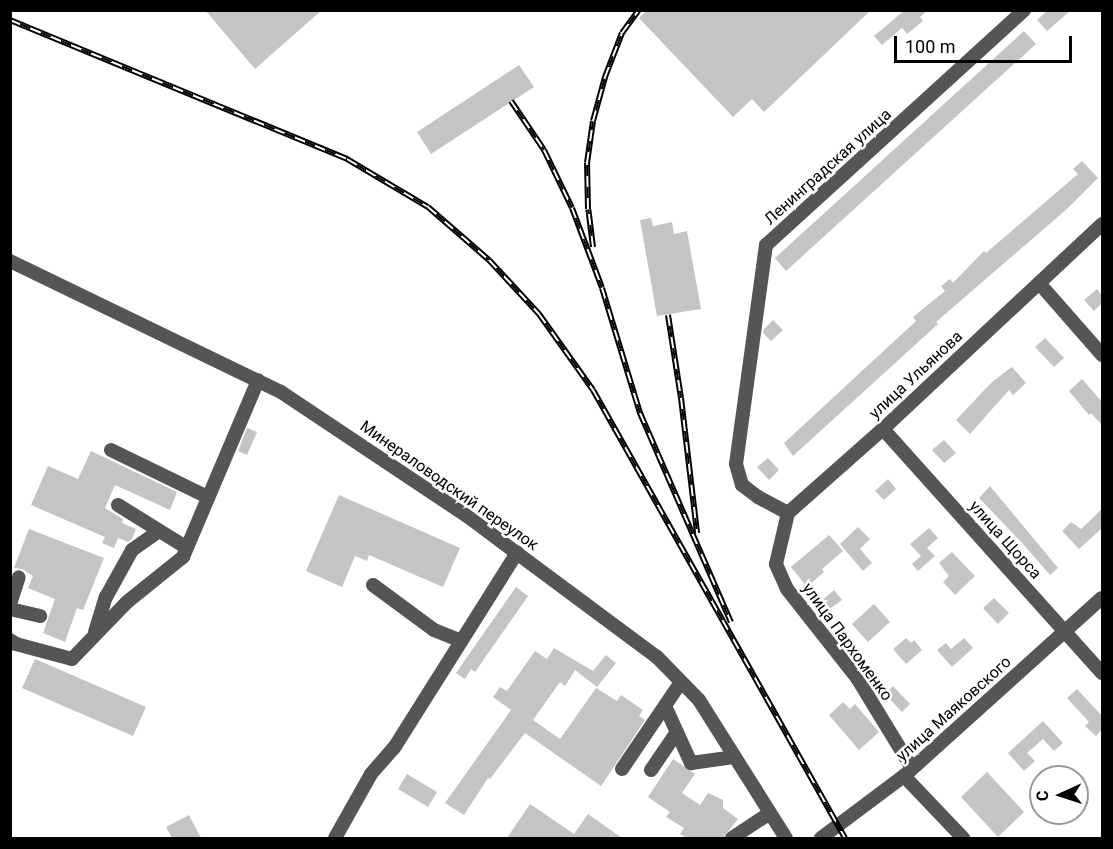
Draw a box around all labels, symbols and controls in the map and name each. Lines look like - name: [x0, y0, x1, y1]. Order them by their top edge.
- scale bar: [897, 24, 1076, 62]
- text: 100 m: [905, 36, 956, 57]
- street label: Ленинградская улица: [761, 105, 895, 229]
- street label: улица Ульянова: [865, 327, 967, 423]
- street label: Минераловодский переулок: [356, 417, 542, 555]
- street label: улица Щорса: [965, 497, 1045, 583]
- street label: улица Пархоменко: [798, 579, 896, 705]
- street label: улица Маяковского: [893, 652, 1015, 766]
- north arrow: [1029, 765, 1089, 825]
- text: С: [1033, 790, 1052, 802]

